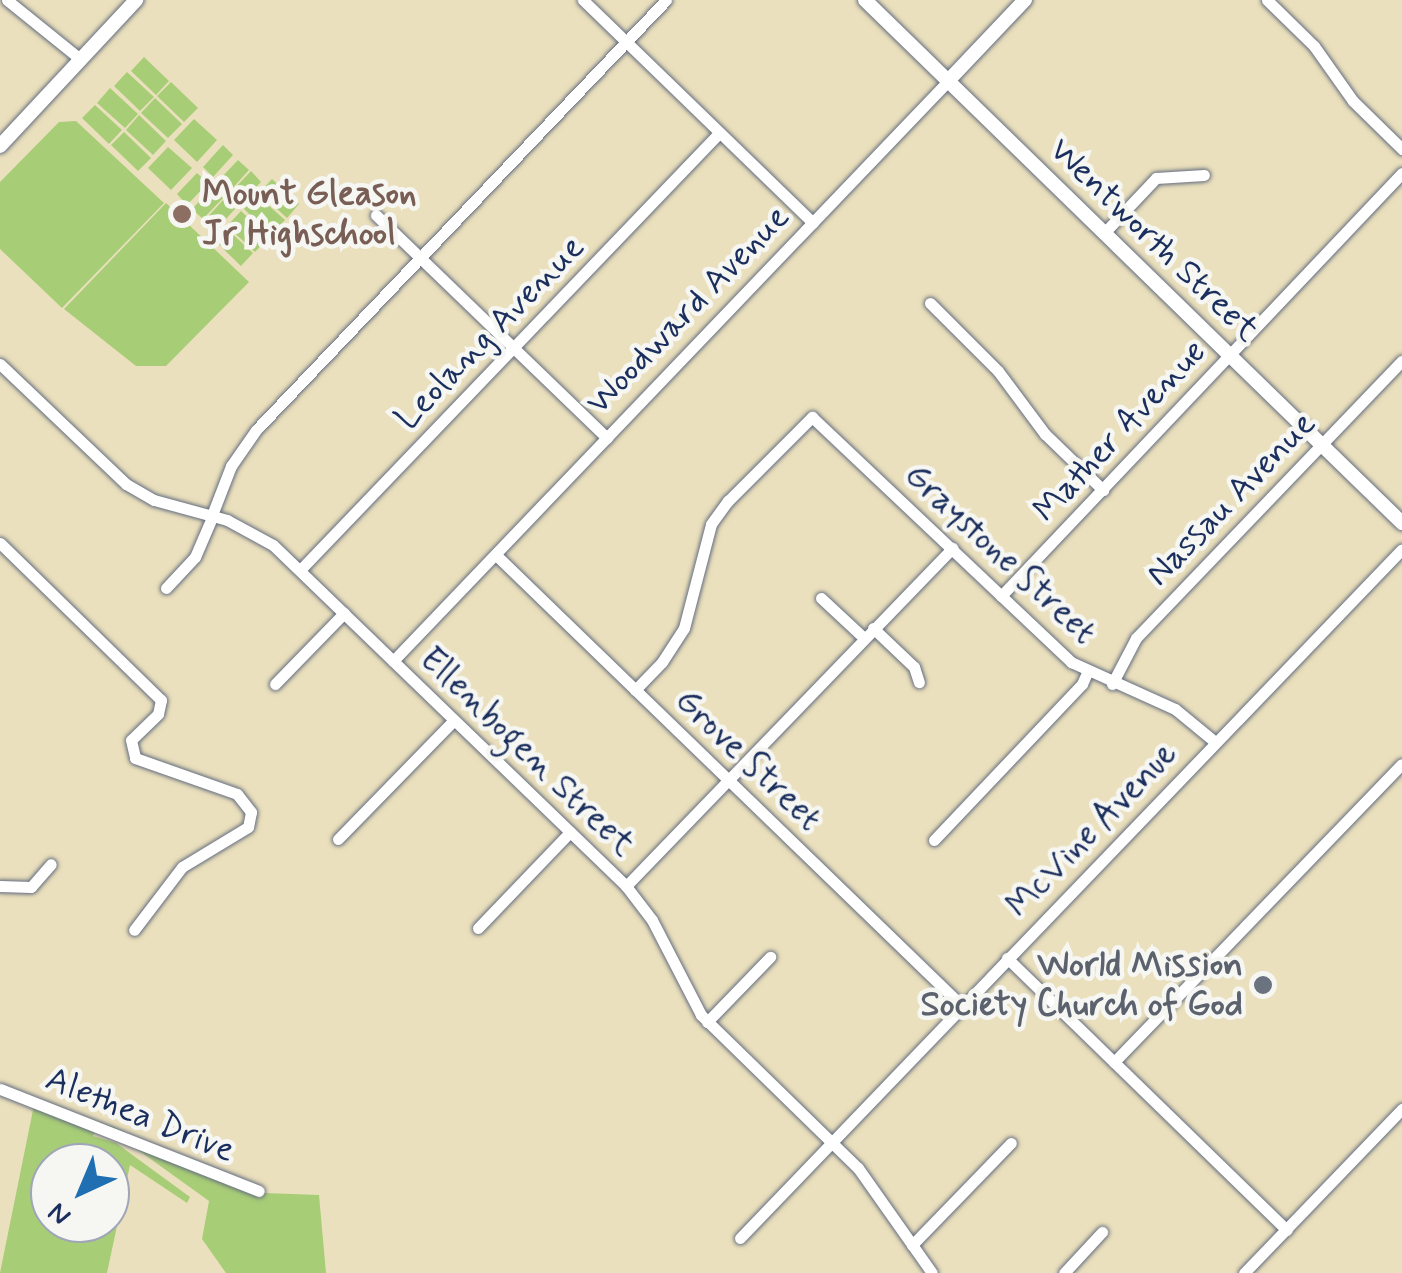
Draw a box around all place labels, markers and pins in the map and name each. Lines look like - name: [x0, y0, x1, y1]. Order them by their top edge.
- place label: Mount Gleason Jr Highschool: [202, 173, 417, 255]
- marker: Mount Gleason Jr Highschool: [171, 203, 193, 225]
- place label: World Mission Society Church of God: [912, 944, 1243, 1026]
- marker: World Mission Society Church of God: [1252, 974, 1274, 996]

